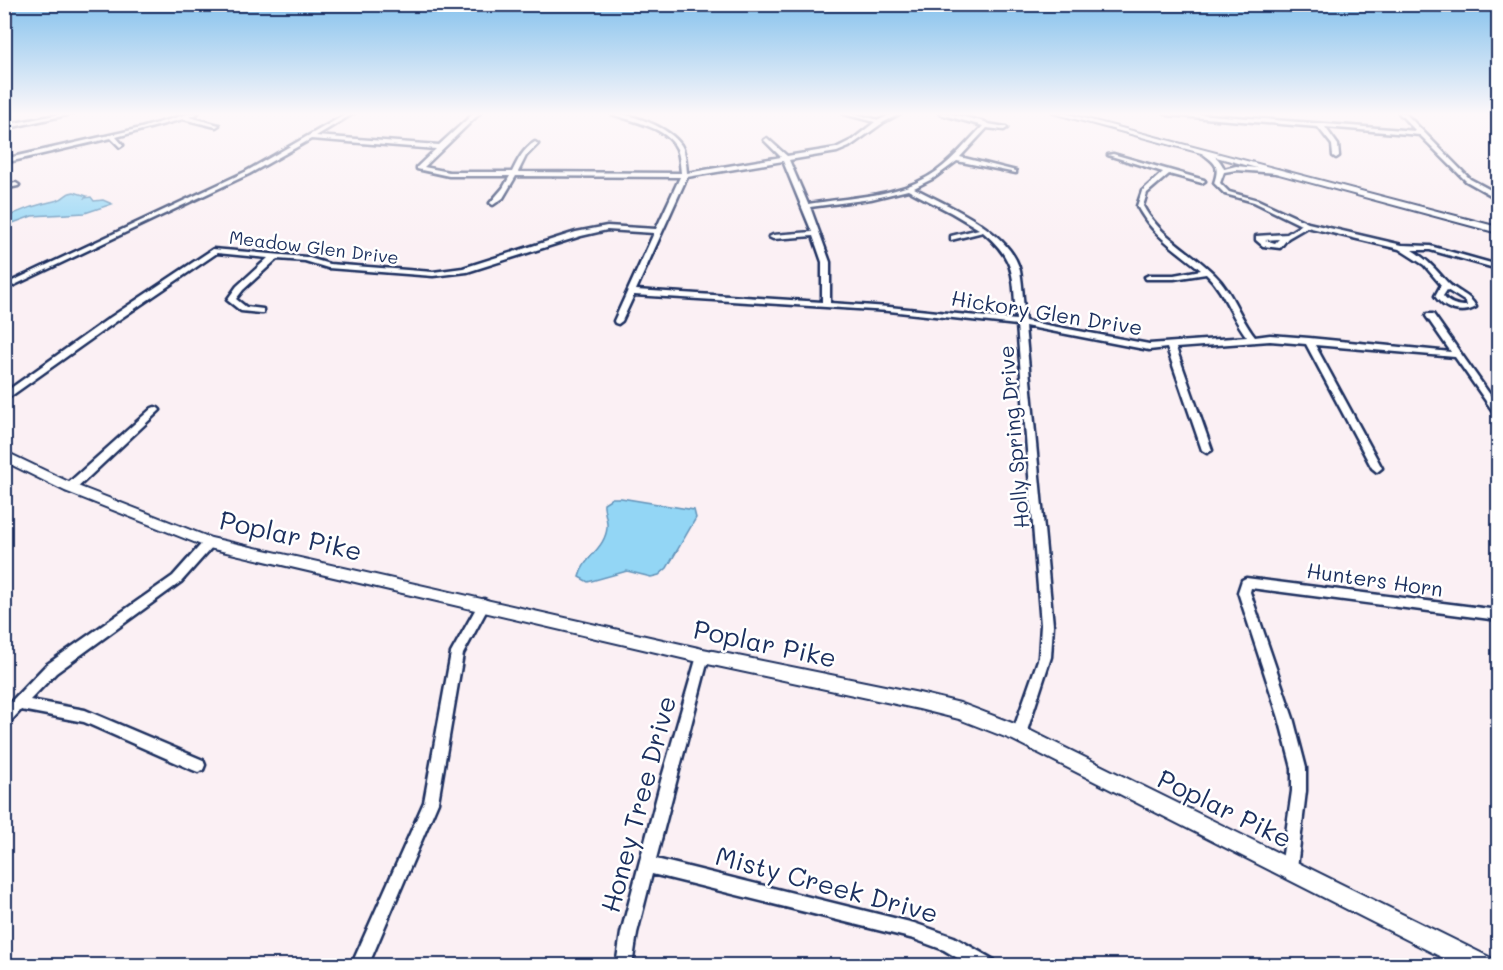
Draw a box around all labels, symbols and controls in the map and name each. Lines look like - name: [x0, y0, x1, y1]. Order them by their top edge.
- street label: Meadow Glen Drive: [228, 225, 400, 269]
- street label: Hickory Glen Drive: [949, 284, 1145, 340]
- street label: Holly Spring Drive: [992, 344, 1034, 530]
- street label: Poplar Pike: [216, 502, 366, 568]
- street label: Hunters Horn: [1305, 556, 1445, 602]
- street label: Poplar Pike: [690, 611, 840, 675]
- street label: Honey Tree Drive: [593, 692, 683, 916]
- street label: Poplar Pike: [1152, 761, 1298, 855]
- street label: Misty Creek Drive: [712, 838, 942, 930]

